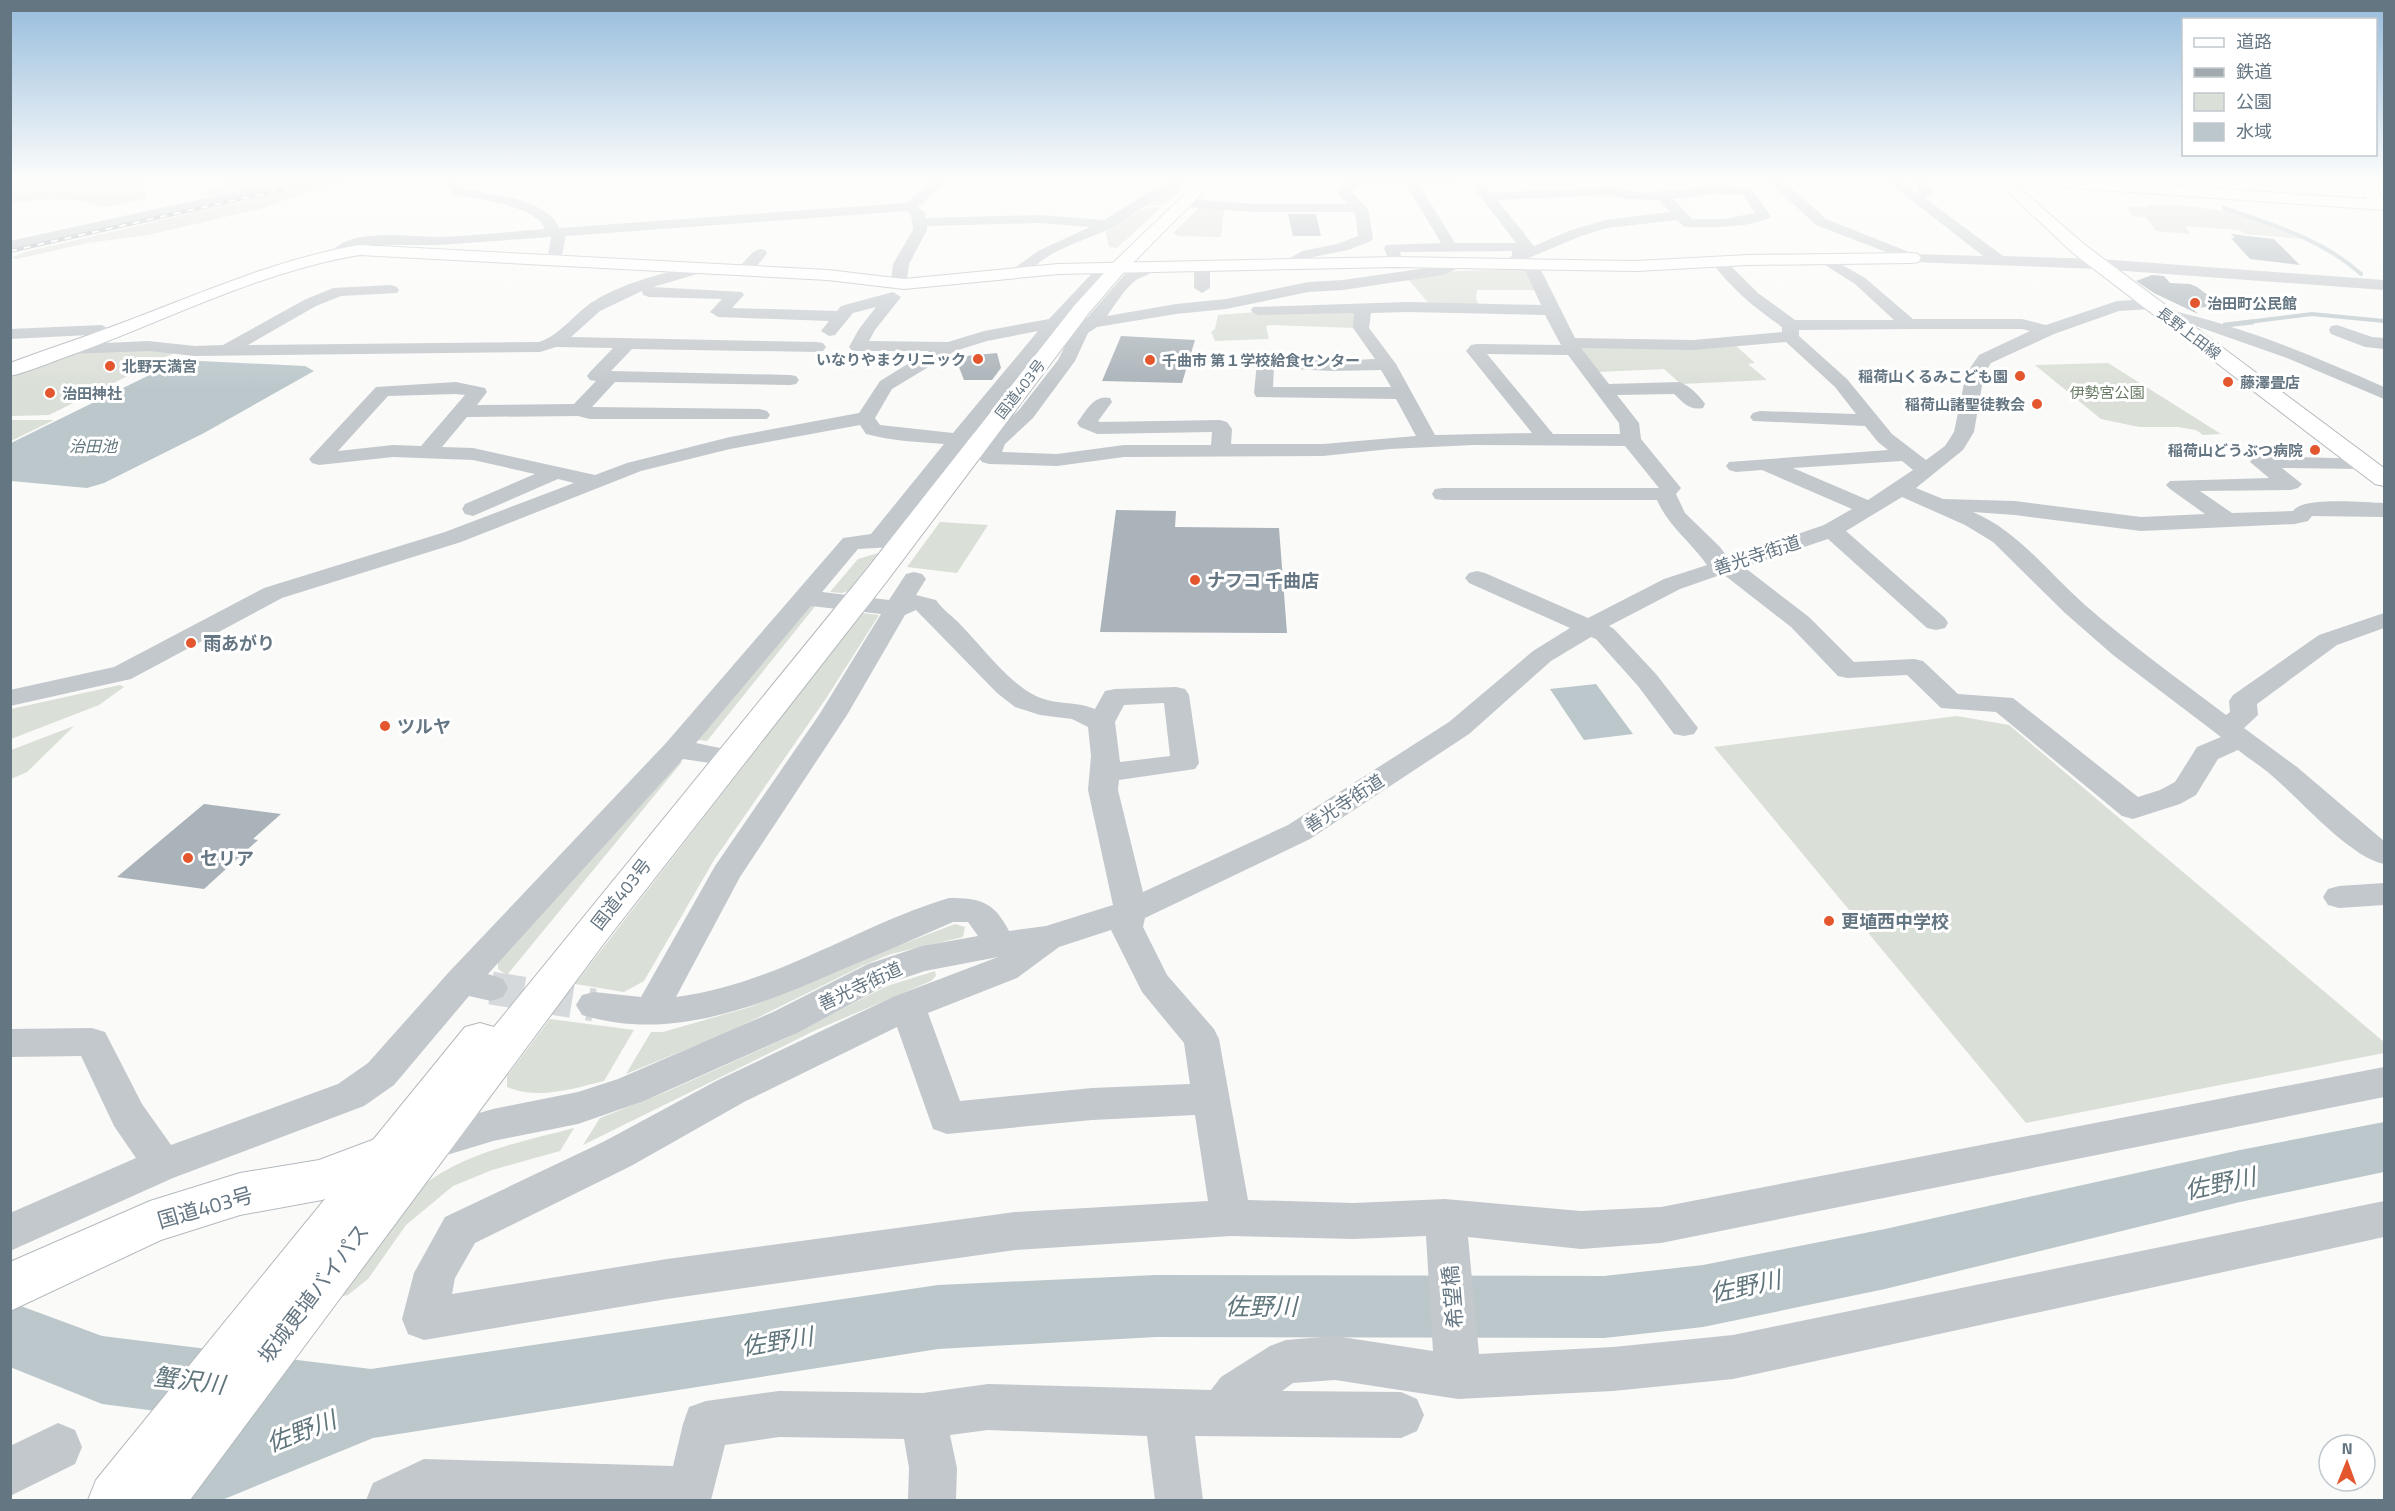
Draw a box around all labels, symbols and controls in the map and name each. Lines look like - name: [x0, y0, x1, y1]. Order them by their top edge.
- legend: [2182, 18, 2377, 156]
- text: 道路: [2236, 28, 2272, 55]
- text: 鉄道: [2236, 58, 2272, 85]
- text: 公園: [2236, 88, 2272, 115]
- text: 水域: [2236, 118, 2272, 145]
- place label: 治田町公民館: [2207, 292, 2297, 315]
- marker: 治田町公民館: [2188, 296, 2202, 310]
- street label: 長野上田線: [2152, 301, 2226, 365]
- place label: いなりやまクリニック: [816, 348, 966, 371]
- place label: 千曲市 第１学校給食センター: [1162, 349, 1360, 372]
- marker: いなりやまクリニック: [971, 352, 985, 366]
- marker: 千曲市 第１学校給食センター: [1143, 353, 1157, 367]
- street label: 国道403号: [989, 354, 1051, 424]
- place label: 北野天満宮: [122, 355, 197, 378]
- marker: 北野天満宮: [103, 359, 117, 373]
- place label: 稲荷山くるみこども園: [1858, 365, 2008, 388]
- marker: 稲荷山くるみこども園: [2013, 369, 2027, 383]
- place label: 藤澤畳店: [2240, 371, 2300, 394]
- marker: 藤澤畳店: [2221, 375, 2235, 389]
- park label: 伊勢宮公園: [2069, 381, 2145, 404]
- place label: 治田神社: [62, 382, 122, 405]
- marker: 治田神社: [43, 386, 57, 400]
- place label: 稲荷山諸聖徒教会: [1905, 393, 2025, 416]
- marker: 稲荷山諸聖徒教会: [2030, 397, 2044, 411]
- water label: 治田池: [69, 434, 119, 458]
- place label: 稲荷山どうぶつ病院: [2168, 439, 2303, 462]
- marker: 稲荷山どうぶつ病院: [2308, 443, 2322, 457]
- street label: 善光寺街道: [1710, 528, 1804, 582]
- place label: ナフコ 千曲店: [1207, 567, 1319, 594]
- marker: ナフコ 千曲店: [1188, 573, 1202, 587]
- place label: 雨あがり: [203, 630, 275, 657]
- marker: 雨あがり: [184, 636, 198, 650]
- place label: ツルヤ: [397, 713, 451, 740]
- marker: ツルヤ: [378, 719, 392, 733]
- street label: 善光寺街道: [1299, 767, 1389, 839]
- place label: セリア: [200, 845, 254, 872]
- marker: セリア: [181, 851, 195, 865]
- street label: 国道403号: [584, 852, 658, 936]
- place label: 更埴西中学校: [1841, 908, 1949, 935]
- marker: 更埴西中学校: [1822, 914, 1836, 928]
- street label: 善光寺街道: [814, 955, 906, 1017]
- water label: 佐野川: [2181, 1157, 2262, 1208]
- street label: 国道403号: [153, 1178, 257, 1236]
- street label: 坂城更埴バイパス: [250, 1216, 376, 1370]
- water label: 佐野川: [1706, 1260, 1787, 1311]
- street label: 希望橋: [1433, 1264, 1471, 1330]
- water label: 佐野川: [1225, 1288, 1300, 1324]
- water label: 佐野川: [739, 1317, 818, 1364]
- water label: 蟹沢川: [151, 1358, 230, 1403]
- water label: 佐野川: [261, 1400, 344, 1461]
- north arrow: [2317, 1433, 2377, 1493]
- text: N: [2342, 1436, 2353, 1460]

